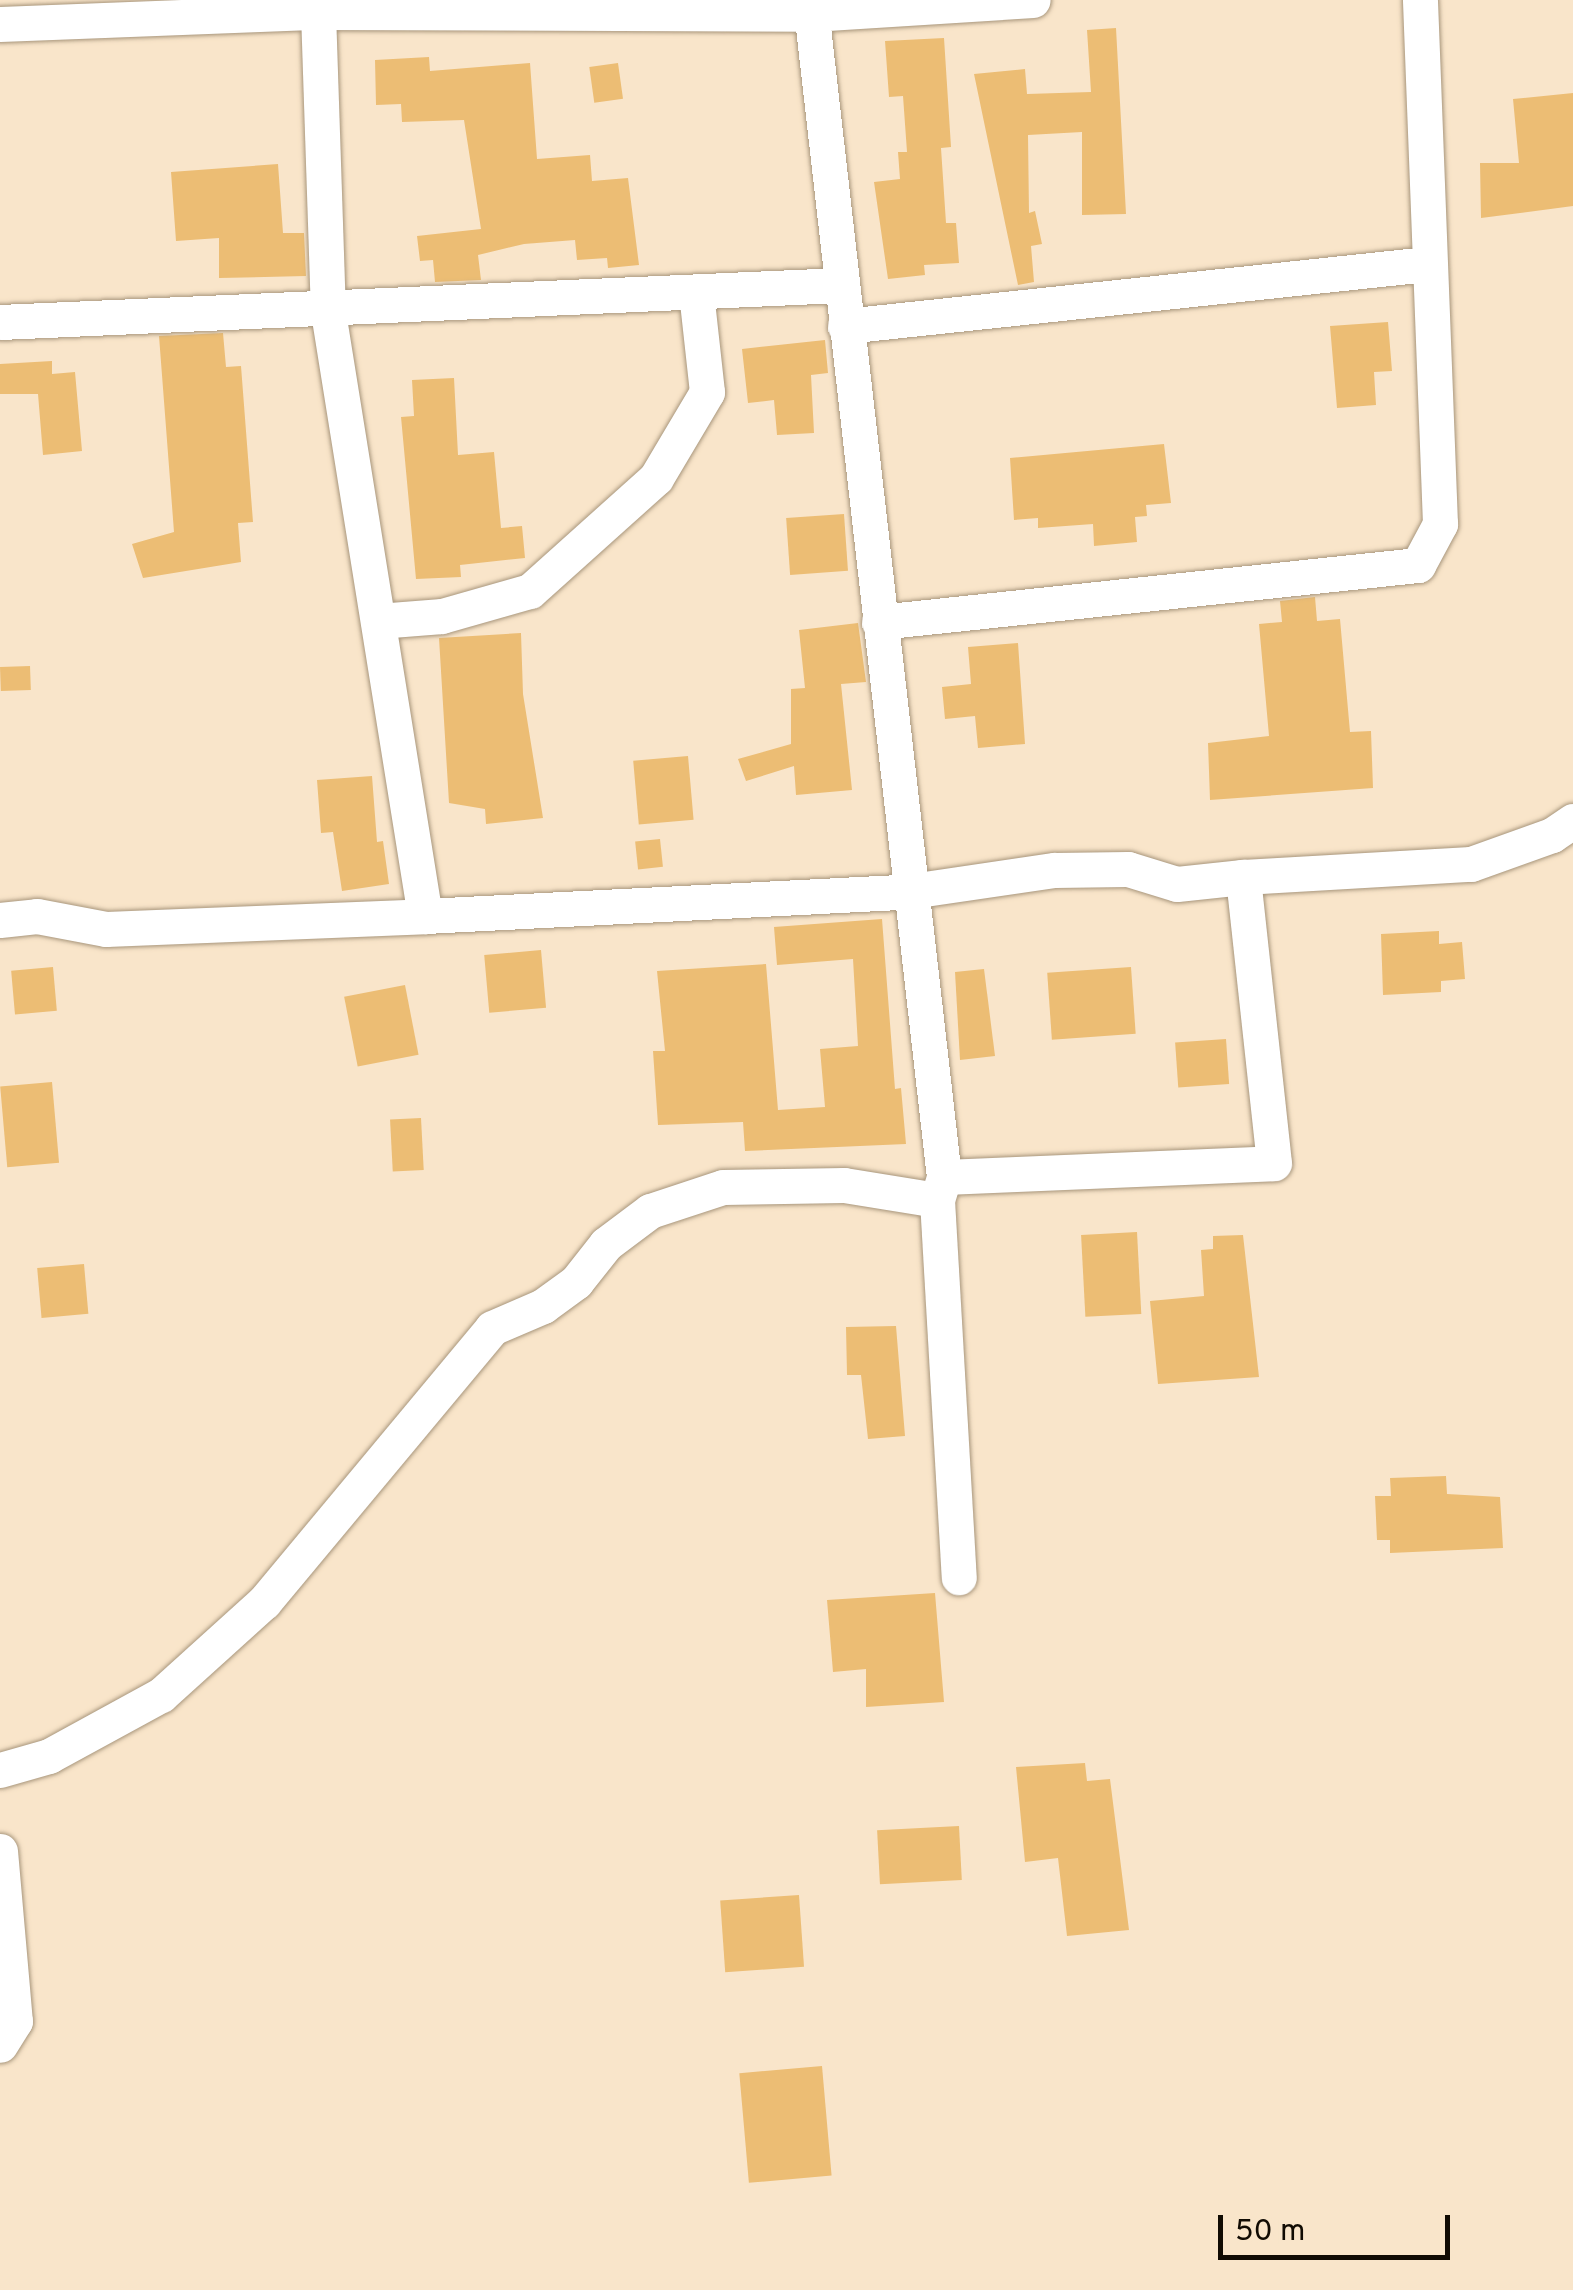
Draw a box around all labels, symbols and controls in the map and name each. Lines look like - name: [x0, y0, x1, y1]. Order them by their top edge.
- scale bar: [1223, 2195, 1456, 2257]
- text: 50 m: [1235, 2214, 1305, 2251]

